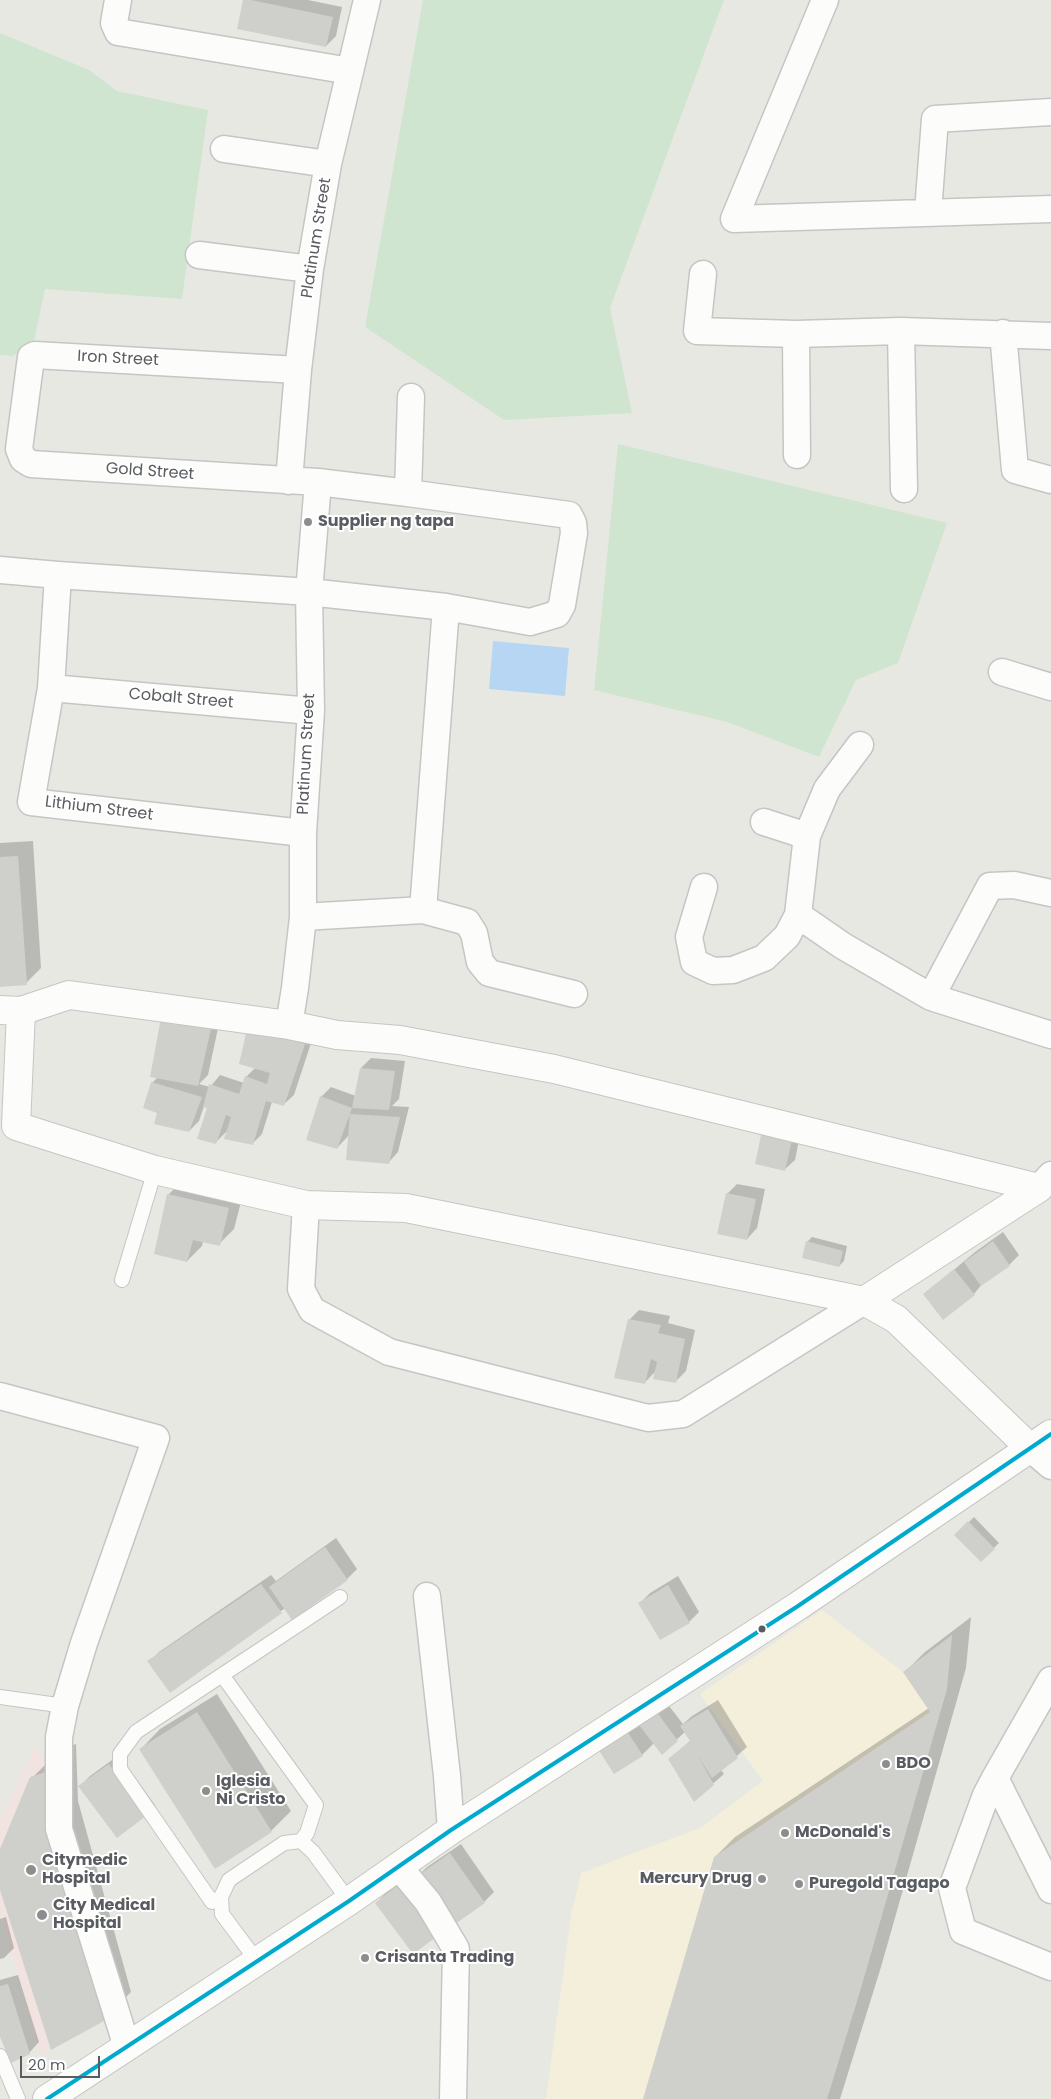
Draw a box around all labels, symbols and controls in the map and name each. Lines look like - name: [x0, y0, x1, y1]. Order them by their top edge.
- street label: Platinum Street: [298, 176, 336, 300]
- street label: Iron Street: [77, 347, 159, 371]
- street label: Gold Street: [105, 459, 195, 485]
- place label: Supplier ng tapa: [318, 512, 454, 532]
- marker: Supplier ng tapa: [302, 516, 314, 528]
- street label: Cobalt Street: [128, 685, 234, 713]
- street label: Platinum Street: [294, 693, 320, 815]
- street label: Lithium Street: [44, 793, 154, 825]
- unlabelled marker: [757, 1624, 767, 1634]
- place label: BDO: [896, 1754, 931, 1774]
- marker: BDO: [880, 1758, 892, 1770]
- place label: Iglesia Ni Cristo: [216, 1772, 286, 1810]
- marker: Iglesia Ni Cristo: [200, 1785, 212, 1797]
- place label: McDonald's: [795, 1823, 891, 1843]
- marker: McDonald's: [779, 1827, 791, 1839]
- place label: Citymedic Hospital: [42, 1851, 128, 1889]
- marker: Citymedic Hospital: [24, 1863, 38, 1877]
- place label: Mercury Drug: [640, 1869, 752, 1889]
- marker: Mercury Drug: [756, 1873, 768, 1885]
- place label: Puregold Tagapo: [809, 1874, 950, 1894]
- marker: Puregold Tagapo: [793, 1878, 805, 1890]
- place label: City Medical Hospital: [53, 1896, 155, 1934]
- marker: City Medical Hospital: [35, 1908, 49, 1922]
- place label: Crisanta Trading: [375, 1948, 514, 1968]
- marker: Crisanta Trading: [359, 1952, 371, 1964]
- scale bar: [22, 2046, 102, 2078]
- text: 20 m: [28, 2054, 66, 2075]

